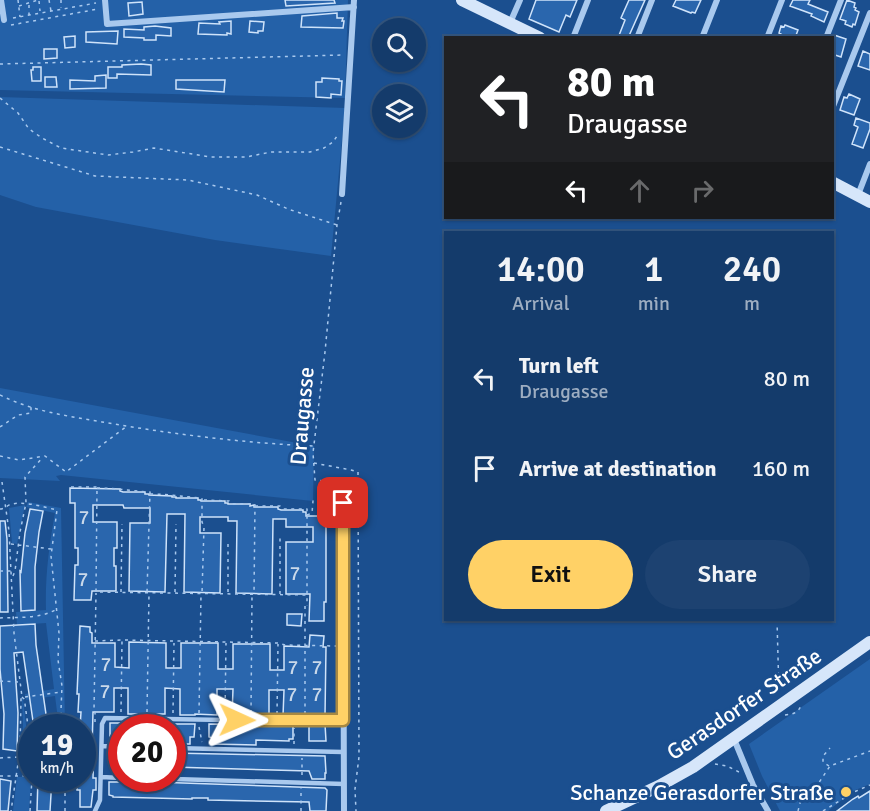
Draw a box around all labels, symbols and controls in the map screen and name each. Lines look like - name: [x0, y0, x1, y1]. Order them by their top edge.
- map controls: [372, 18, 426, 138]
- button: search: [372, 18, 426, 72]
- text: 80 m: [567, 57, 656, 108]
- icon: left: [468, 60, 546, 138]
- button: layers: [372, 84, 426, 138]
- text: Draugasse: [567, 108, 688, 141]
- icon: left: [560, 174, 593, 207]
- icon: ahead: [623, 174, 656, 207]
- icon: right: [686, 174, 719, 207]
- text: 14:00: [497, 247, 585, 292]
- text: 1: [644, 247, 664, 292]
- text: 240: [723, 247, 781, 292]
- text: Arrival: [512, 291, 570, 316]
- text: min: [638, 291, 670, 316]
- text: m: [744, 291, 760, 316]
- text: Turn left: [519, 352, 599, 379]
- icon: left: [468, 362, 501, 395]
- text: 80 m: [764, 365, 810, 392]
- street label: Draugasse: [284, 366, 320, 466]
- text: Draugasse: [519, 379, 608, 404]
- icon: arrive: [468, 452, 501, 485]
- text: Arrive at destination: [519, 455, 716, 482]
- text: 160 m: [752, 455, 810, 482]
- pin: [317, 477, 368, 528]
- icon: arrive: [326, 486, 359, 519]
- house number: 7: [79, 505, 89, 530]
- button: Exit: [468, 540, 633, 609]
- button: Share: [645, 540, 810, 609]
- house number: 7: [290, 561, 300, 586]
- house number: 7: [78, 567, 88, 592]
- street label: Gerasdorfer Straße: [662, 642, 826, 766]
- house number: 7: [101, 652, 111, 677]
- house number: 7: [288, 655, 298, 680]
- house number: 7: [312, 655, 322, 680]
- house number: 7: [100, 679, 110, 704]
- house number: 7: [287, 682, 297, 707]
- house number: 7: [312, 682, 322, 707]
- position arrow: [205, 688, 269, 752]
- speed limit sign: 20: [108, 714, 186, 792]
- text: 19: [41, 727, 73, 764]
- text: km/h: [40, 759, 74, 777]
- place label: Schanze Gerasdorfer Straße: [570, 779, 834, 806]
- marker: Schanze Gerasdorfer Straße: [839, 785, 853, 799]

